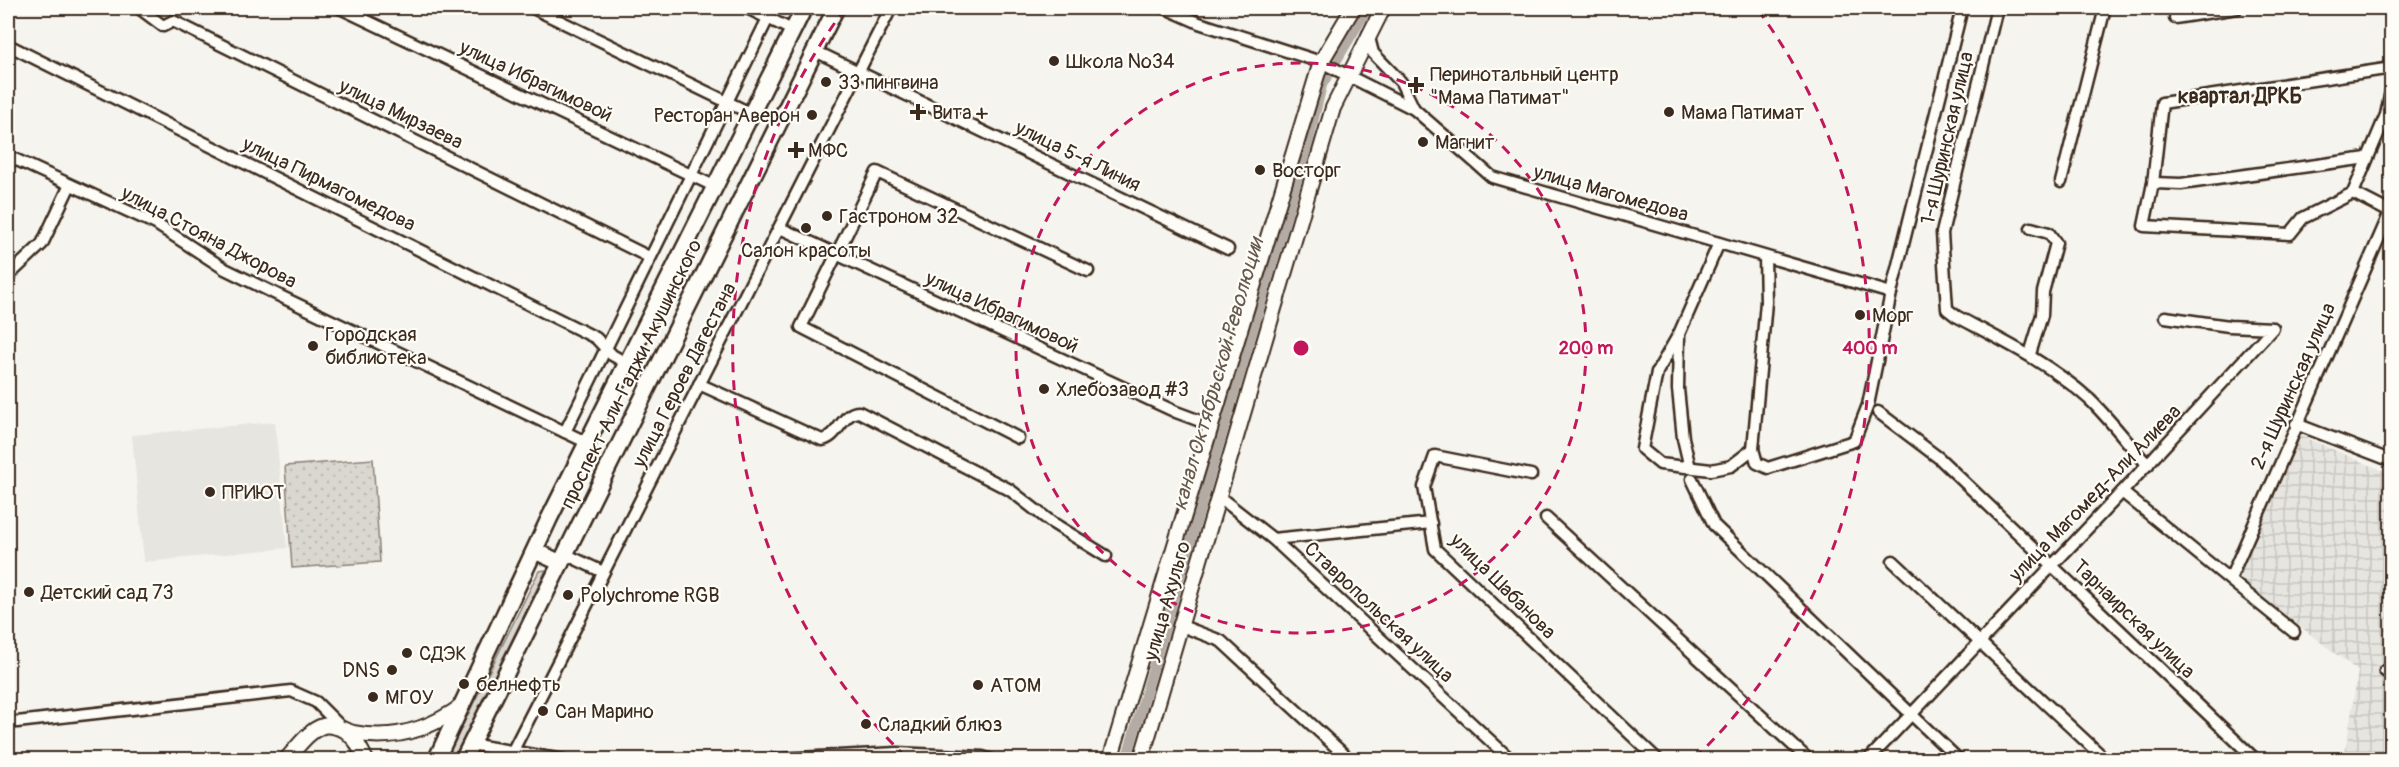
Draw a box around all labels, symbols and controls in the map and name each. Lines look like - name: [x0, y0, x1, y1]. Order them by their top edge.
- street label: улица Ибрагимовой: [455, 34, 617, 127]
- place label: Школа №34: [1066, 49, 1175, 74]
- street label: 1-я Шуринская улица: [1915, 49, 1979, 227]
- marker: Школа №34: [1047, 54, 1061, 68]
- place label: Перинотальный центр "Мама Патимат": [1430, 62, 1619, 110]
- place label: 33 пингвина: [838, 70, 939, 95]
- street label: улица Мирзаева: [334, 73, 467, 155]
- marker: 33 пингвина: [819, 75, 833, 89]
- marker: Перинотальный центр "Мама Патимат": [1407, 76, 1425, 94]
- district label: квартал ДРКБ: [2178, 83, 2302, 110]
- place label: Вита +: [932, 100, 988, 125]
- place label: Мама Патимат: [1681, 100, 1804, 125]
- place label: Ресторан Аверон: [654, 103, 800, 128]
- marker: Вита +: [909, 103, 927, 121]
- marker: Мама Патимат: [1662, 105, 1676, 119]
- marker: Ресторан Аверон: [805, 108, 819, 122]
- street label: улица 5-я Линия: [1010, 114, 1145, 197]
- place label: Магнит: [1435, 130, 1494, 155]
- street label: улица Пирмагомедова: [237, 131, 420, 237]
- marker: Магнит: [1416, 135, 1430, 149]
- place label: МФС: [808, 138, 848, 163]
- marker: МФС: [789, 143, 803, 157]
- place label: Восторг: [1272, 158, 1341, 183]
- street label: улица Магомедова: [1530, 159, 1692, 227]
- marker: Восторг: [1253, 163, 1267, 177]
- street label: улица Стояна Джорова: [116, 180, 301, 294]
- place label: Гастроном 32: [839, 204, 958, 229]
- marker: Гастроном 32: [820, 209, 834, 223]
- marker: Салон красоты: [799, 221, 813, 235]
- water label: канал Октябрьской Революции: [1166, 232, 1271, 513]
- street label: проспект Али-Гаджи Акушинского: [555, 235, 707, 513]
- place label: Салон красоты: [741, 238, 871, 263]
- street label: улица Ибрагимовой: [921, 265, 1083, 358]
- street label: улица Героев Дагестана: [626, 278, 741, 473]
- street label: 2-я Шуринская улица: [2245, 299, 2341, 473]
- place label: Морг: [1872, 303, 1914, 328]
- marker: Морг: [1853, 308, 1867, 322]
- place label: Городская библиотека: [325, 322, 427, 370]
- text: 200 m: [1559, 337, 1613, 360]
- text: 400 m: [1843, 337, 1897, 360]
- centre of rings: [1291, 338, 1311, 358]
- marker: Городская библиотека: [306, 339, 320, 353]
- place label: Хлебозавод #3: [1056, 377, 1189, 402]
- marker: Хлебозавод #3: [1037, 382, 1051, 396]
- street label: улица Магомед-Али Алиева: [2003, 399, 2186, 588]
- place label: ПРИЮТ: [222, 480, 284, 505]
- marker: ПРИЮТ: [203, 485, 217, 499]
- street label: улица Шабанова: [1444, 527, 1561, 644]
- street label: Ставропольская улица: [1299, 536, 1459, 688]
- street label: улица Ахульго: [1138, 538, 1196, 665]
- street label: Тарнаирская улица: [2067, 554, 2201, 684]
- place label: Детский сад 73: [40, 580, 174, 605]
- place label: Polychrome RGB: [580, 583, 720, 608]
- marker: Детский сад 73: [22, 585, 36, 599]
- marker: Polychrome RGB: [561, 588, 575, 602]
- place label: СДЭК: [419, 641, 467, 666]
- marker: СДЭК: [400, 646, 414, 660]
- place label: DNS: [342, 658, 380, 683]
- marker: DNS: [385, 663, 399, 677]
- place label: белнефть: [476, 672, 561, 697]
- place label: АТОМ: [990, 673, 1041, 698]
- marker: белнефть: [457, 677, 471, 691]
- marker: АТОМ: [971, 678, 985, 692]
- place label: МГОУ: [385, 685, 434, 710]
- marker: МГОУ: [366, 690, 380, 704]
- place label: Сан Марино: [555, 699, 654, 724]
- marker: Сан Марино: [536, 704, 550, 718]
- place label: Сладкий блюз: [878, 712, 1003, 737]
- marker: Сладкий блюз: [859, 717, 873, 731]

